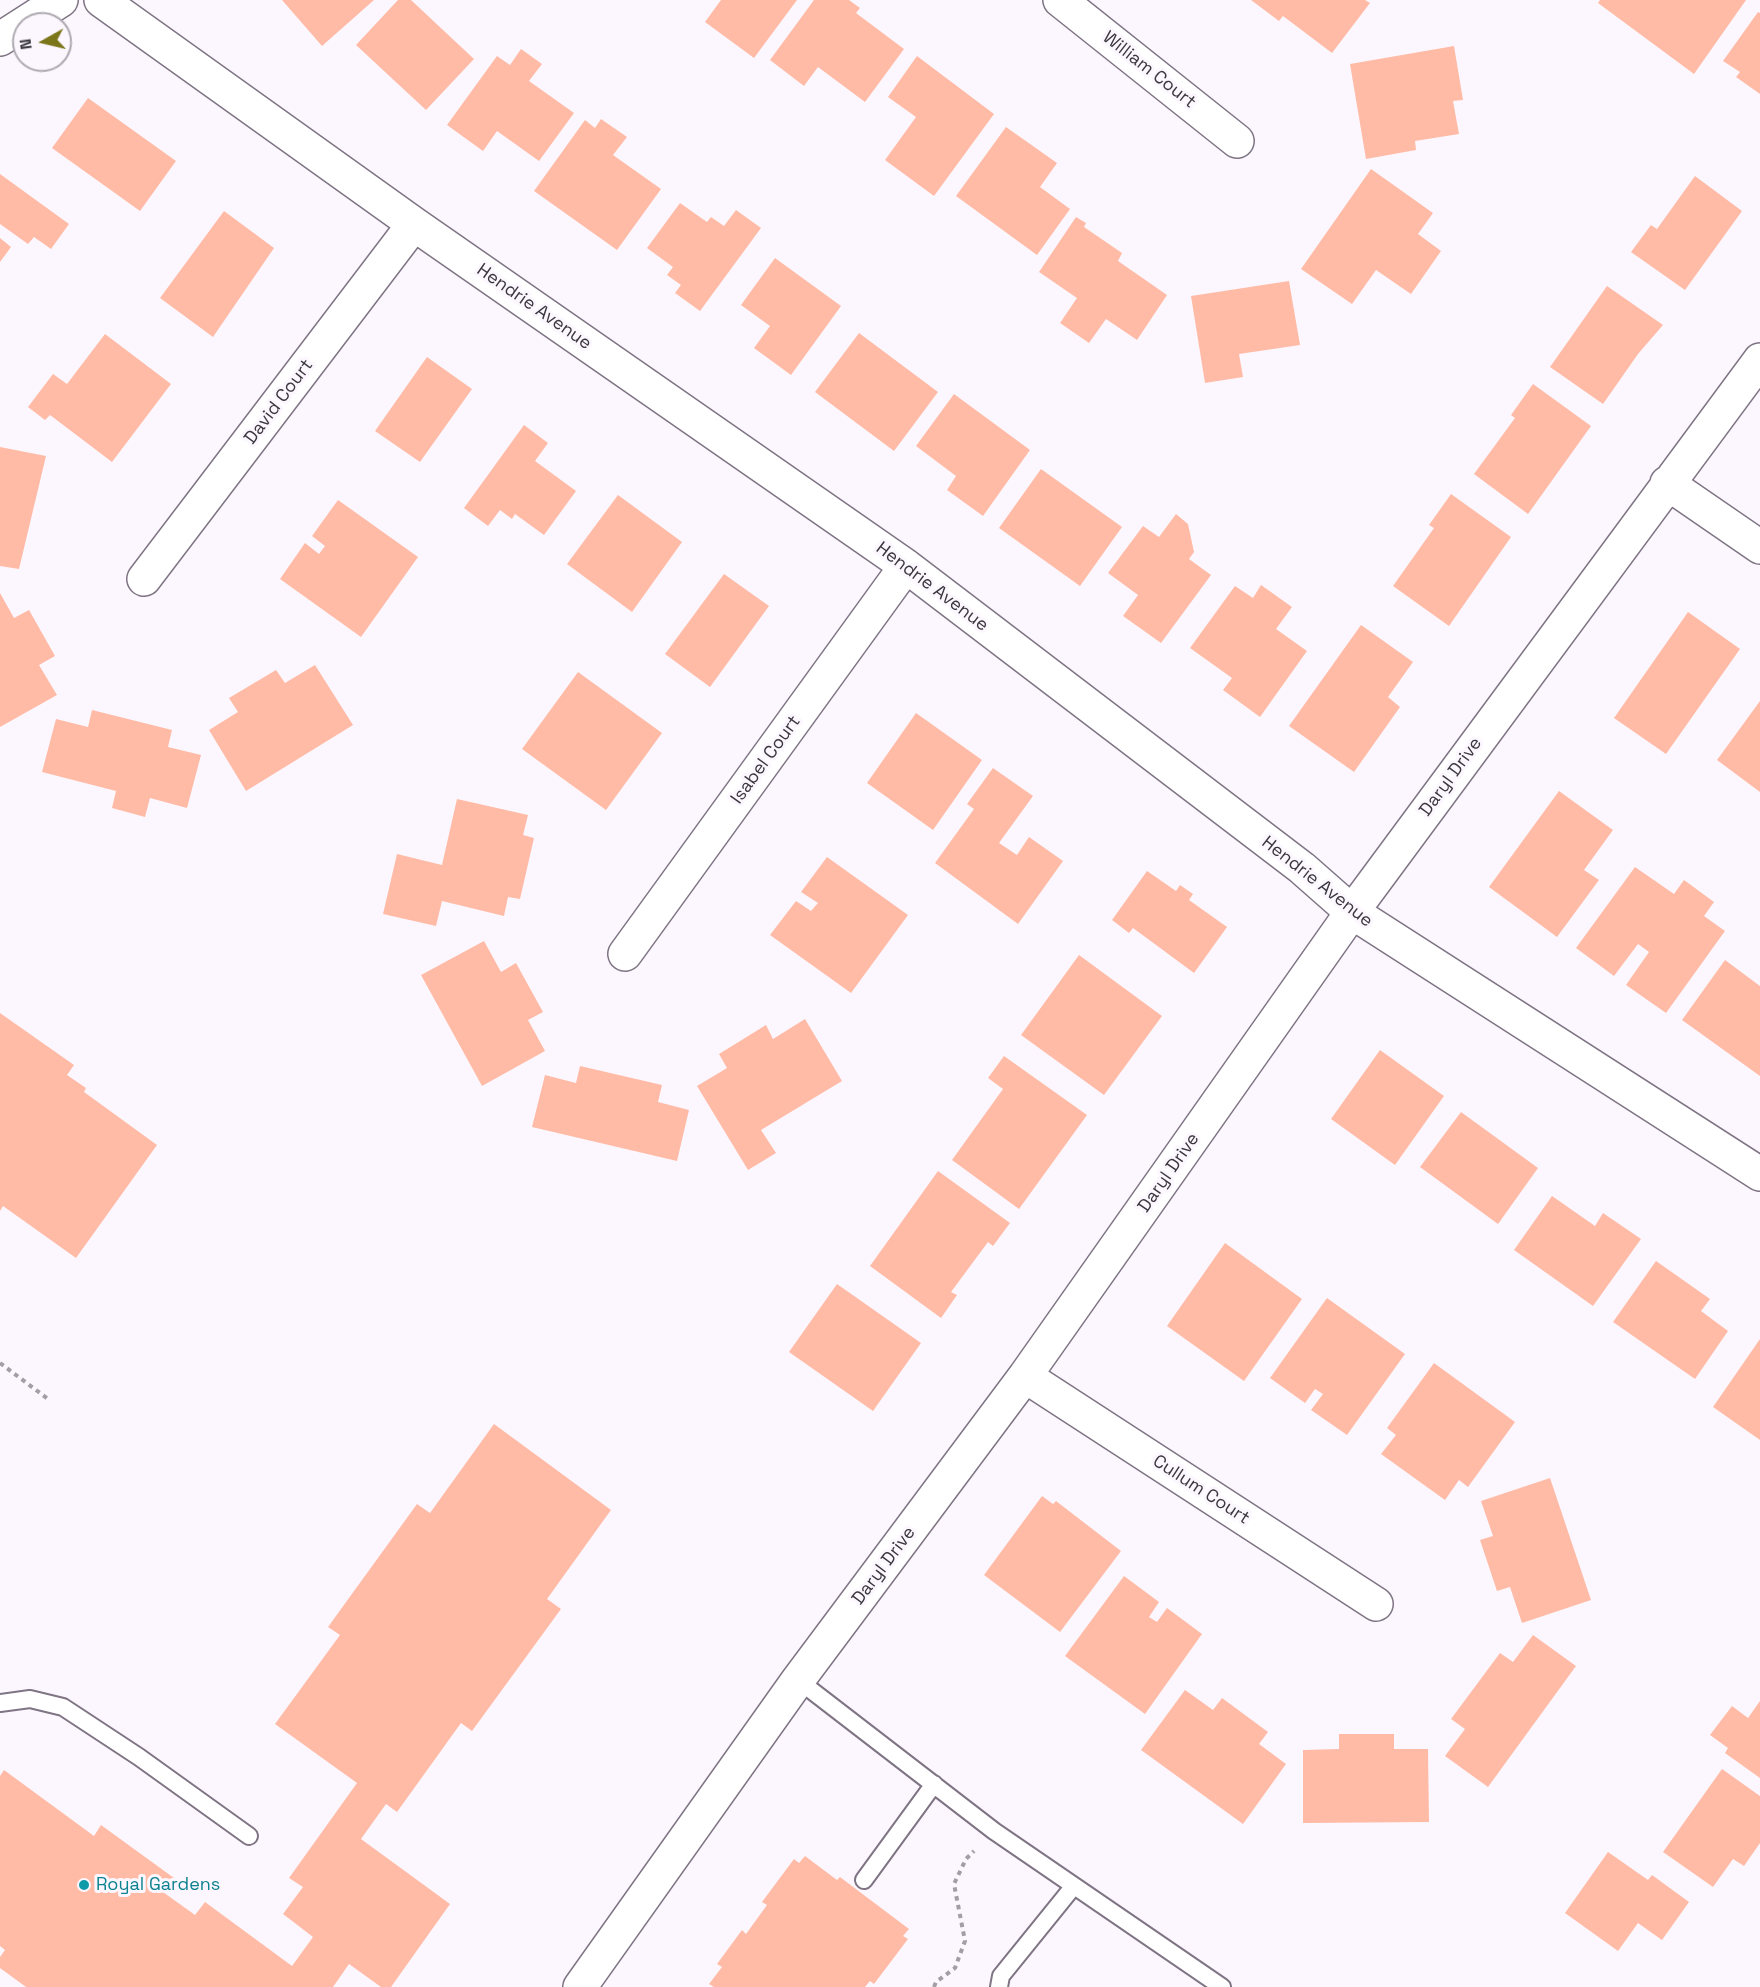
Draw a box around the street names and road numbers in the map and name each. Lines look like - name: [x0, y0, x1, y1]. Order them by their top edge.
- street label: William Court: [1098, 27, 1200, 113]
- street label: Hendrie Avenue: [472, 259, 596, 355]
- street label: David Court: [240, 355, 318, 449]
- street label: Hendrie Avenue: [872, 538, 992, 636]
- street label: Isabel Court: [727, 712, 805, 808]
- street label: Daryl Drive: [1415, 733, 1487, 821]
- street label: Hendrie Avenue: [1257, 832, 1377, 932]
- street label: Daryl Drive: [1134, 1129, 1204, 1217]
- street label: Cullum Court: [1148, 1451, 1254, 1529]
- street label: Daryl Drive: [848, 1523, 920, 1609]

